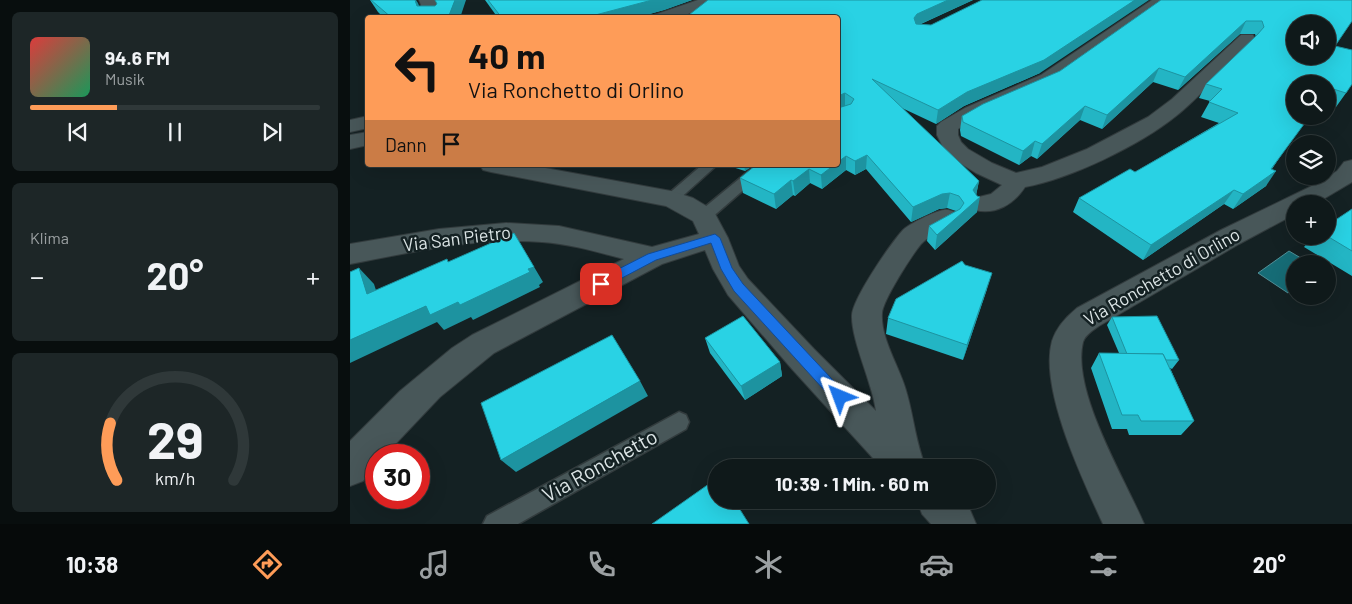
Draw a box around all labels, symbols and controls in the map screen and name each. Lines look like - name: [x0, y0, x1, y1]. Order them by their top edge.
- map controls: [1286, 15, 1336, 305]
- button: sound: [1286, 15, 1336, 65]
- text: 40 m: [468, 34, 545, 76]
- icon: left: [385, 35, 450, 100]
- text: 94.6 FM: [105, 46, 170, 69]
- text: Musik: [105, 69, 145, 88]
- button: search: [1286, 75, 1336, 125]
- text: Via Ronchetto di Orlino: [468, 76, 684, 102]
- icon: previous: [64, 118, 92, 146]
- icon: pause: [161, 118, 189, 146]
- icon: next: [258, 118, 286, 146]
- icon: arrive: [437, 130, 465, 158]
- text: Dann: [385, 133, 427, 156]
- button: layers: [1286, 135, 1336, 185]
- button: +: [1286, 195, 1336, 245]
- street label: Via San Pietro: [402, 220, 512, 256]
- street label: Via Ronchetto di Orlino: [1079, 222, 1244, 330]
- text: Klima: [30, 228, 69, 247]
- text: 20°: [146, 252, 204, 298]
- button: −: [1286, 255, 1336, 305]
- text: −: [30, 259, 44, 293]
- text: +: [306, 259, 320, 293]
- pin: [580, 263, 622, 305]
- icon: arrive: [587, 270, 615, 298]
- position arrow: [813, 370, 865, 422]
- text: 29: [147, 407, 203, 469]
- street label: Via Ronchetto: [537, 423, 661, 507]
- speed limit sign: 30: [365, 444, 430, 509]
- text: km/h: [155, 467, 195, 489]
- text: 10:39 · 1 Min. · 60 m: [775, 472, 929, 495]
- icon: directions: [250, 547, 285, 582]
- icon: music: [417, 547, 452, 582]
- icon: phone: [584, 547, 619, 582]
- icon: climate: [751, 547, 786, 582]
- icon: car: [919, 547, 954, 582]
- icon: filters: [1086, 547, 1121, 582]
- text: 10:38: [66, 551, 118, 577]
- text: 20°: [1253, 551, 1286, 577]

